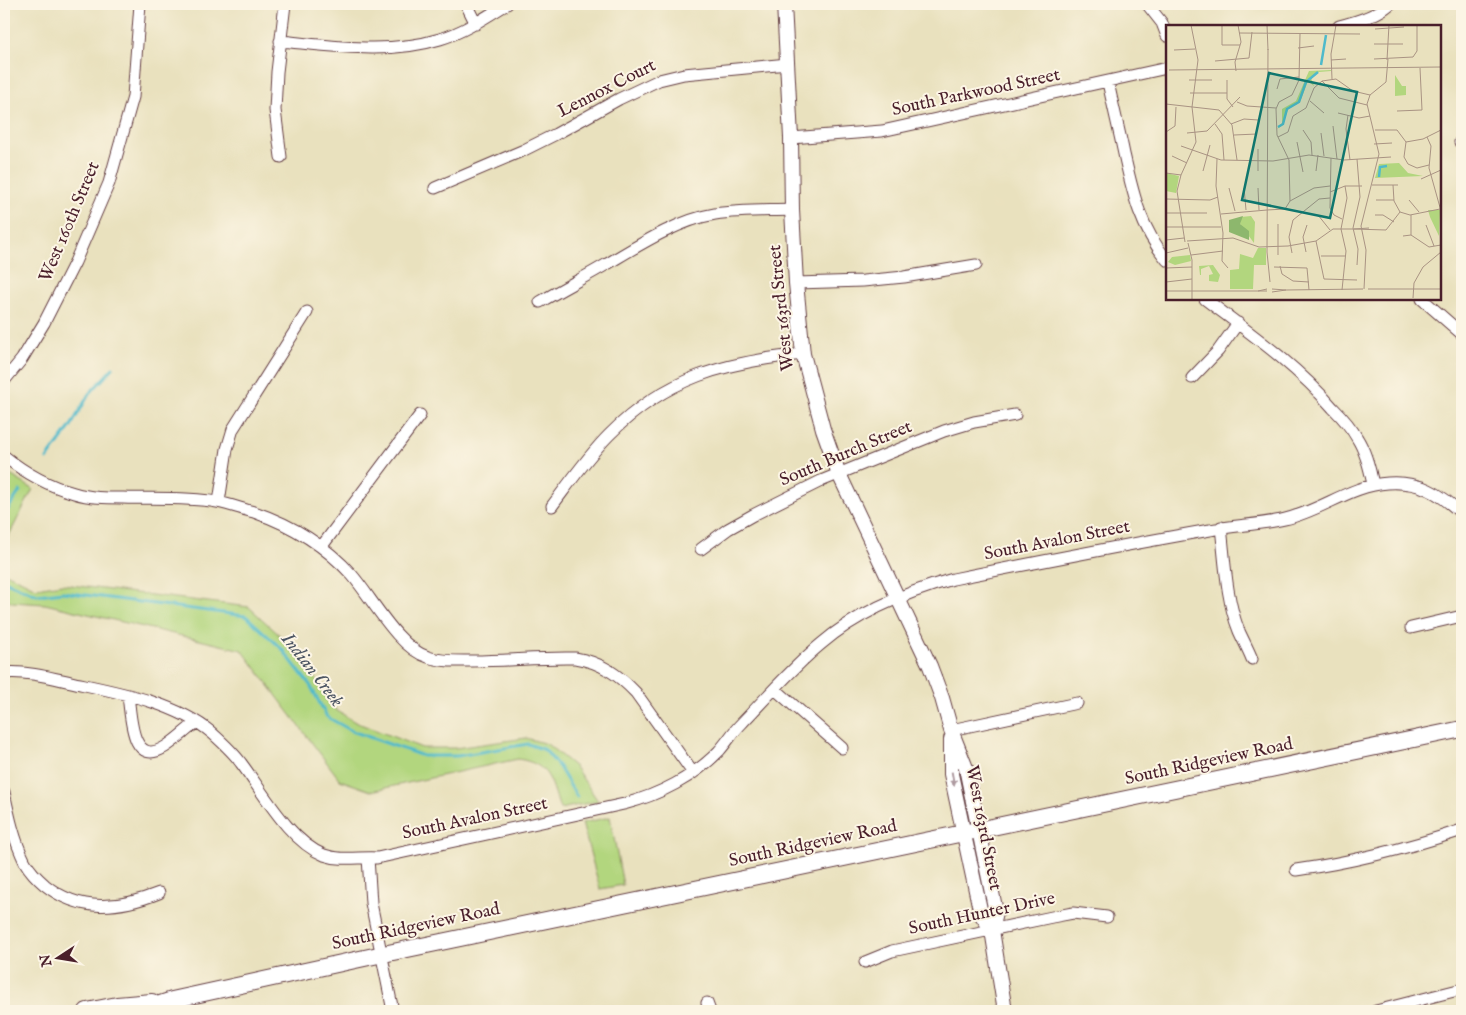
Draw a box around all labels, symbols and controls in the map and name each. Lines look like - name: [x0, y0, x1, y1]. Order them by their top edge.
- inset map: [1166, 25, 1441, 300]
- street label: Lennox Court: [554, 54, 660, 124]
- street label: South Parkwood Street: [890, 64, 1062, 122]
- street label: West 160th Street: [34, 158, 106, 286]
- street label: West 163rd Street: [764, 244, 800, 372]
- street label: South Burch Street: [776, 416, 916, 492]
- street label: South Avalon Street: [982, 516, 1132, 566]
- water label: Indian Creek: [275, 627, 349, 712]
- street label: South Ridgeview Road: [1123, 733, 1296, 791]
- street label: West 163rd Street: [960, 764, 1006, 892]
- one-way arrow: [949, 771, 957, 787]
- street label: South Avalon Street: [400, 792, 550, 846]
- street label: South Ridgeview Road: [727, 815, 900, 873]
- street label: South Hunter Drive: [907, 887, 1057, 941]
- street label: South Ridgeview Road: [330, 898, 503, 956]
- north arrow: [32, 932, 82, 982]
- text: N: [36, 953, 57, 969]

